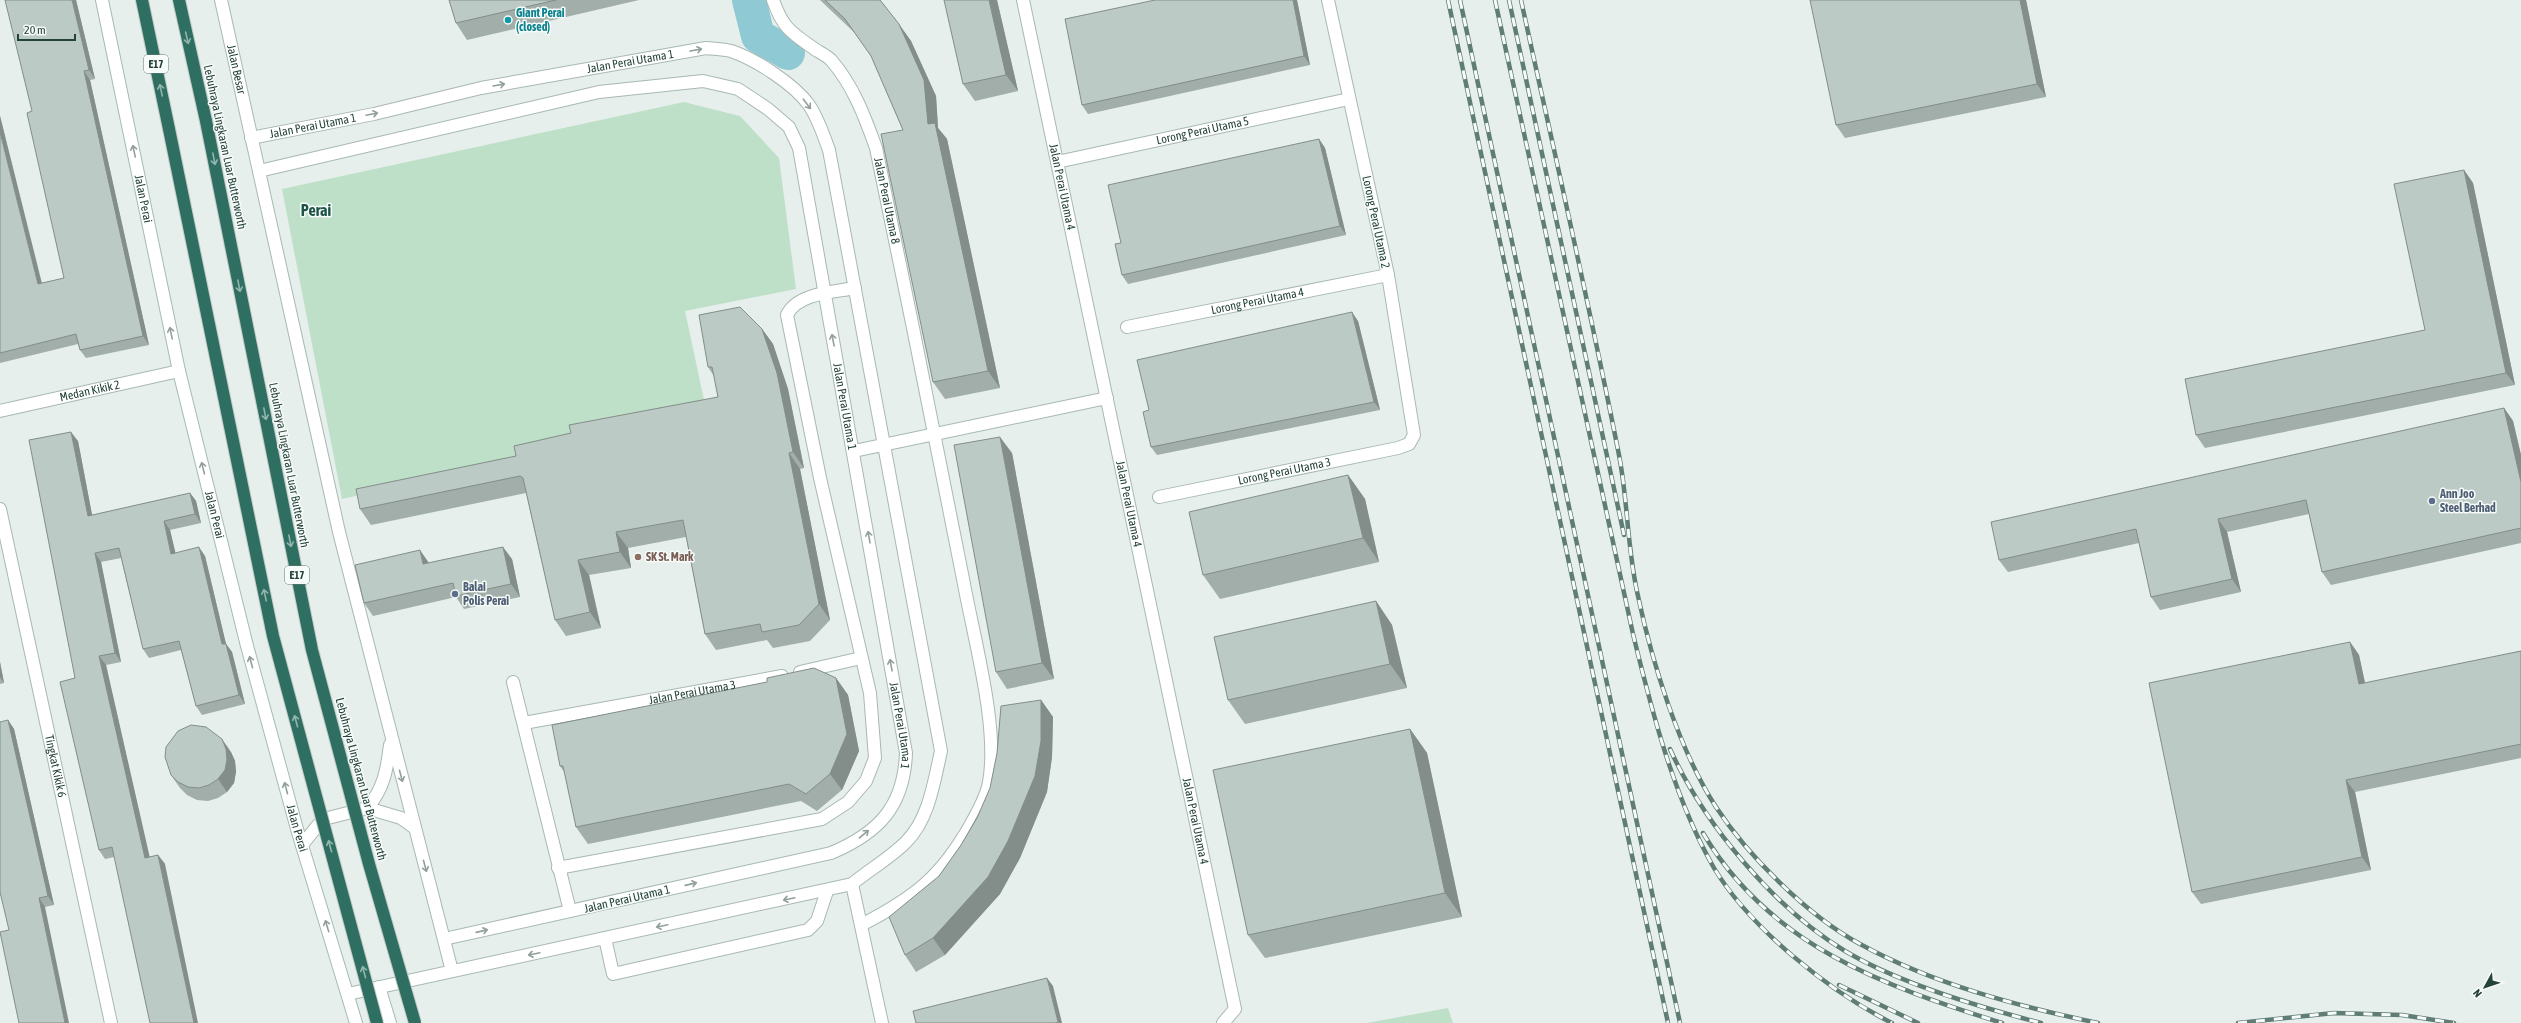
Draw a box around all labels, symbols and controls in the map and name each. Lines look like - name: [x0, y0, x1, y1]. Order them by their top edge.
- place label: Giant Perai (closed): [516, 6, 565, 34]
- marker: Giant Perai (closed): [503, 15, 513, 25]
- scale bar: [18, 16, 75, 42]
- text: 20 m: [24, 23, 46, 37]
- one-way arrow: [184, 31, 192, 44]
- street label: Jalan Besar: [224, 43, 249, 96]
- one-way arrow: [689, 46, 702, 54]
- street label: Jalan Perai Utama 1: [586, 47, 675, 76]
- road number: E17: [144, 55, 168, 73]
- street label: Lebuhraya Lingkaran Luar Butterworth: [201, 63, 249, 231]
- one-way arrow: [492, 81, 505, 89]
- one-way arrow: [157, 84, 165, 97]
- one-way arrow: [803, 99, 812, 110]
- one-way arrow: [365, 110, 378, 118]
- street label: Jalan Perai Utama 1: [268, 111, 358, 141]
- street label: Lorong Perai Utama 5: [1155, 114, 1250, 147]
- street label: Jalan Perai Utama 4: [1046, 142, 1078, 232]
- one-way arrow: [129, 145, 137, 158]
- one-way arrow: [210, 152, 218, 165]
- street label: Jalan Perai Utama 8: [871, 156, 903, 245]
- street label: Jalan Perai: [131, 174, 155, 224]
- street label: Lorong Perai Utama 2: [1359, 174, 1393, 270]
- district label: Perai: [301, 201, 332, 219]
- one-way arrow: [236, 279, 244, 292]
- street label: Lorong Perai Utama 4: [1210, 285, 1305, 317]
- one-way arrow: [167, 327, 175, 340]
- one-way arrow: [829, 334, 837, 347]
- street label: Jalan Perai Utama 1: [830, 362, 859, 451]
- street label: Medan Kikik 2: [58, 377, 121, 404]
- street label: Lebuhraya Lingkaran Luar Butterworth: [266, 381, 312, 549]
- one-way arrow: [261, 407, 269, 420]
- street label: Lorong Perai Utama 3: [1237, 455, 1332, 488]
- street label: Jalan Perai Utama 4: [1113, 460, 1145, 549]
- one-way arrow: [198, 462, 206, 475]
- place label: Ann Joo Steel Berhad: [2439, 487, 2496, 515]
- street label: Jalan Perai: [202, 489, 227, 540]
- marker: Ann Joo Steel Berhad: [2427, 496, 2437, 506]
- one-way arrow: [865, 531, 873, 544]
- one-way arrow: [287, 534, 295, 547]
- place label: SK St. Mark: [646, 550, 694, 564]
- marker: SK St. Mark: [633, 552, 643, 562]
- road number: E17: [285, 566, 309, 584]
- place label: Balai Polis Perai: [463, 580, 509, 608]
- one-way arrow: [260, 589, 268, 602]
- marker: Balai Polis Perai: [450, 589, 460, 599]
- one-way arrow: [247, 656, 254, 669]
- one-way arrow: [887, 659, 895, 672]
- street label: Jalan Perai Utama 3: [648, 678, 737, 707]
- street label: Jalan Perai Utama 1: [887, 681, 913, 770]
- street label: Lebuhraya Lingkaran Luar Butterworth: [333, 696, 389, 862]
- one-way arrow: [292, 715, 299, 728]
- street label: Tingkat Kikik 6: [42, 733, 69, 799]
- one-way arrow: [397, 769, 405, 782]
- street label: Jalan Perai Utama 4: [1180, 777, 1211, 866]
- one-way arrow: [281, 782, 289, 795]
- street label: Jalan Perai: [284, 803, 311, 853]
- one-way arrow: [859, 829, 870, 838]
- one-way arrow: [326, 840, 333, 853]
- one-way arrow: [421, 859, 429, 872]
- one-way arrow: [684, 880, 697, 888]
- street label: Jalan Perai Utama 1: [583, 882, 672, 916]
- one-way arrow: [782, 896, 795, 904]
- one-way arrow: [323, 919, 330, 932]
- one-way arrow: [655, 923, 668, 931]
- one-way arrow: [475, 926, 488, 934]
- one-way arrow: [528, 950, 541, 958]
- one-way arrow: [359, 966, 367, 979]
- north arrow: [2465, 967, 2505, 1007]
- text: N: [2471, 987, 2484, 1000]

